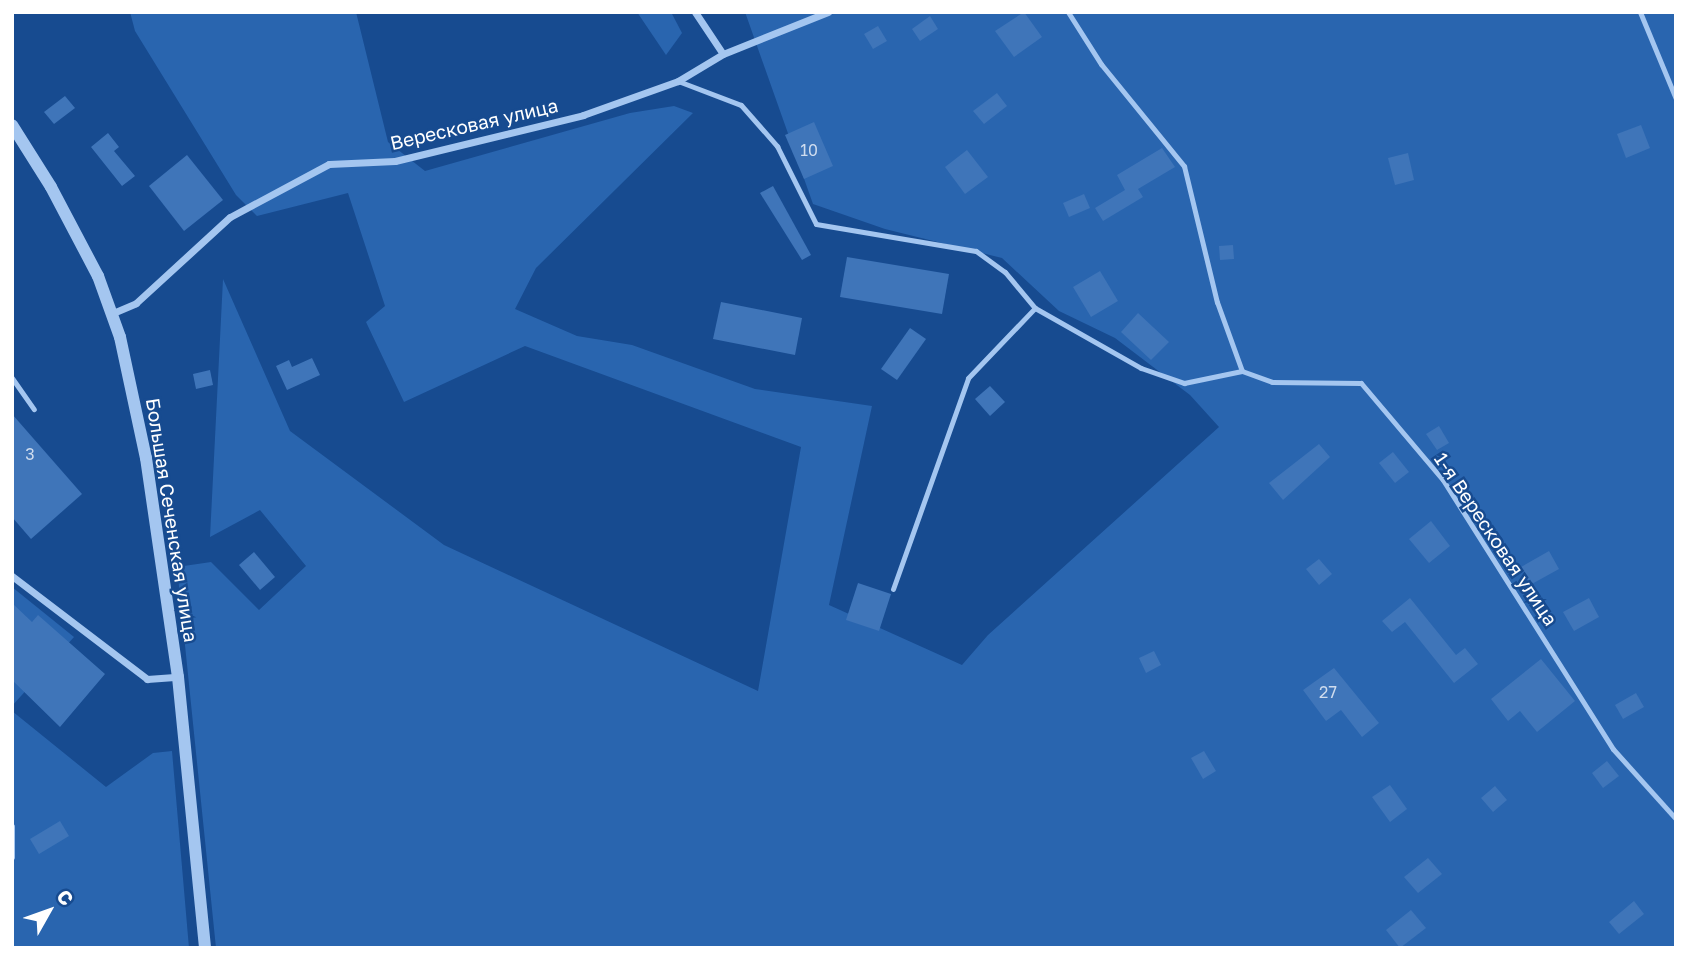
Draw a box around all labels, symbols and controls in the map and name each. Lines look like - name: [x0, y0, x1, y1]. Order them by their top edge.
- street label: Вересковая улица: [388, 94, 560, 154]
- house number: 10: [800, 140, 818, 160]
- street label: Большая Сеченская улица: [141, 396, 203, 644]
- house number: 3: [25, 444, 35, 464]
- street label: 1-я Вересковая улица: [1430, 448, 1562, 630]
- house number: 27: [1319, 682, 1337, 702]
- north arrow: [14, 876, 84, 946]
- text: С: [52, 885, 79, 910]

